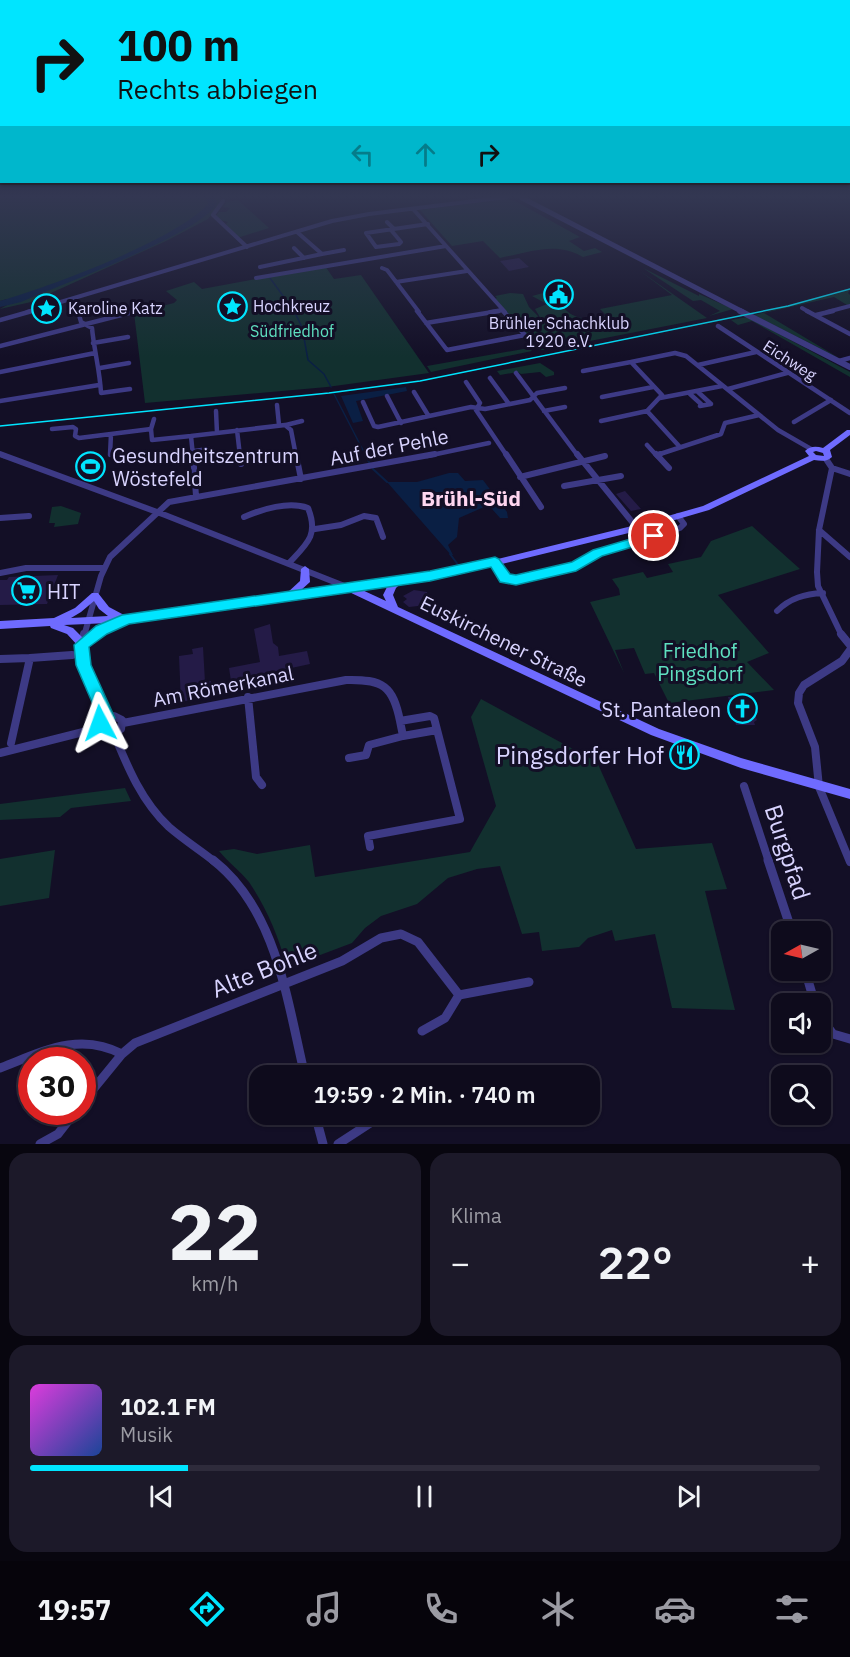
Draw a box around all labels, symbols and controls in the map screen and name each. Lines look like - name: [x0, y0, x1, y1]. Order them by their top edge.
- text: 100 m: [117, 18, 240, 73]
- icon: right: [18, 24, 96, 102]
- text: Rechts abbiegen: [117, 71, 318, 106]
- icon: left: [346, 138, 379, 171]
- icon: ahead: [409, 138, 442, 171]
- icon: right: [472, 138, 505, 171]
- public building icon: Brühler Schachklub 1920 e.V.: [543, 279, 575, 311]
- place icon: Hochkreuz: [216, 290, 248, 322]
- place icon: Karoline Katz: [31, 292, 63, 324]
- place label: Hochkreuz: [253, 296, 330, 316]
- place label: Karoline Katz: [68, 298, 163, 318]
- place label: Brühler Schachklub 1920 e.V.: [489, 313, 629, 351]
- park label: Südfriedhof: [250, 321, 334, 341]
- street label: Eichweg: [759, 335, 821, 385]
- street label: Auf der Pehle: [327, 422, 451, 472]
- place label: Gesundheitszentrum Wöstefeld: [112, 442, 299, 492]
- sports icon: Gesundheitszentrum Wöstefeld: [75, 451, 107, 483]
- district label: Brühl-Süd: [421, 484, 521, 512]
- pin: [628, 510, 679, 561]
- icon: arrive: [637, 519, 670, 552]
- supermarket icon: HIT: [10, 575, 42, 607]
- place label: HIT: [47, 578, 80, 605]
- street label: Euskirchener Straße: [416, 589, 592, 693]
- park label: Friedhof Pingsdorf: [657, 637, 743, 687]
- street label: Am Römerkanal: [150, 659, 296, 713]
- position arrow: [68, 691, 132, 755]
- church icon: St. Pantaleon: [726, 693, 758, 725]
- place label: St. Pantaleon: [602, 696, 721, 723]
- place label: Pingsdorfer Hof: [496, 739, 664, 771]
- restaurant icon: Pingsdorfer Hof: [669, 739, 701, 771]
- street label: Burgpfad: [758, 800, 818, 904]
- north arrow: [771, 921, 831, 981]
- map controls: [771, 921, 831, 1125]
- street label: Alte Bohle: [206, 933, 322, 1005]
- button: sound: [771, 993, 831, 1053]
- speed limit sign: 30: [18, 1047, 96, 1125]
- button: search: [771, 1065, 831, 1125]
- text: 19:59 · 2 Min. · 740 m: [313, 1080, 536, 1109]
- text: 22: [168, 1180, 262, 1281]
- text: Klima: [451, 1202, 502, 1229]
- text: 22°: [598, 1233, 673, 1291]
- text: −: [451, 1241, 470, 1284]
- text: +: [800, 1241, 820, 1284]
- text: km/h: [191, 1270, 238, 1297]
- text: 102.1 FM: [120, 1392, 216, 1421]
- text: Musik: [120, 1421, 173, 1448]
- icon: previous: [145, 1480, 178, 1513]
- icon: pause: [408, 1480, 441, 1513]
- icon: next: [672, 1480, 705, 1513]
- icon: directions: [186, 1588, 228, 1630]
- icon: music: [303, 1588, 345, 1630]
- icon: phone: [420, 1588, 462, 1630]
- icon: climate: [537, 1588, 579, 1630]
- icon: car: [654, 1588, 696, 1630]
- icon: filters: [771, 1588, 813, 1630]
- text: 19:57: [37, 1592, 111, 1627]

